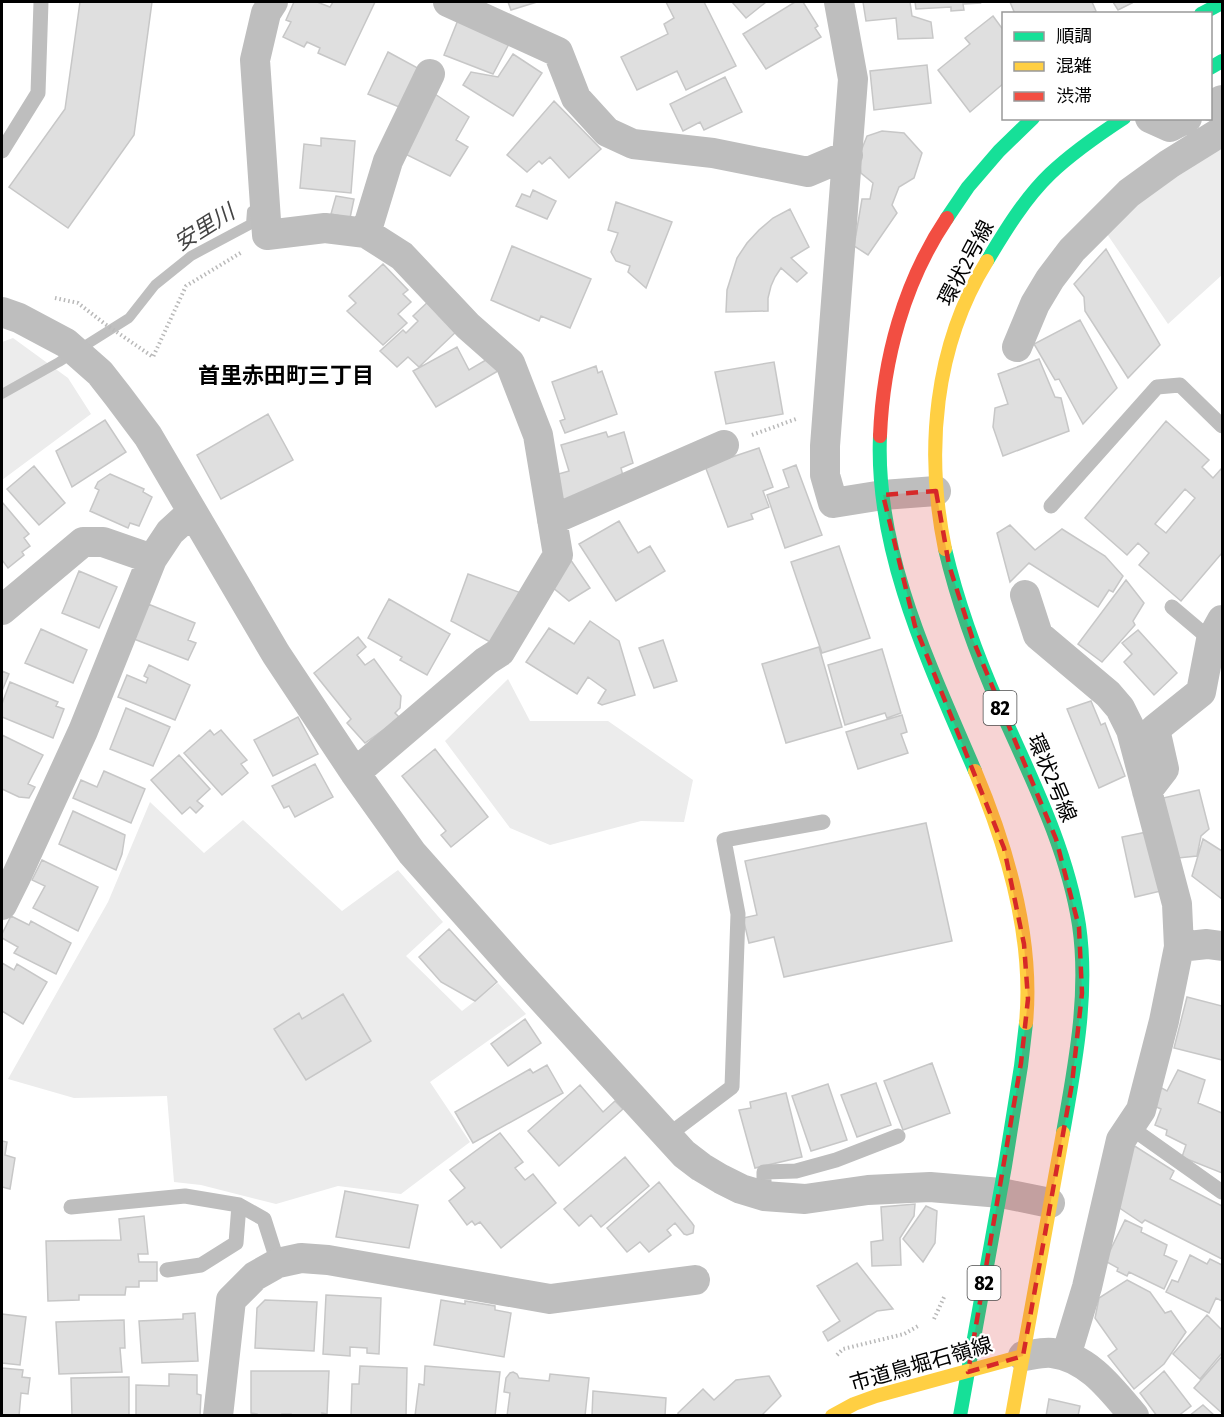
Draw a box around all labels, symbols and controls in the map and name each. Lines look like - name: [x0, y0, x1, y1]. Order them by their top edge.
- legend: [1002, 12, 1212, 120]
- text: 順調: [1056, 25, 1092, 47]
- text: 混雑: [1056, 55, 1092, 77]
- text: 渋滞: [1056, 85, 1092, 107]
- water label: 安里川: [169, 197, 241, 256]
- street label: 環状2号線: [933, 216, 999, 310]
- district label: 首里赤田町三丁目: [198, 362, 374, 389]
- road number: 82: [984, 691, 1016, 725]
- street label: 環状2号線: [1022, 730, 1082, 826]
- road number: 82: [968, 1266, 1000, 1300]
- street label: 市道鳥堀石嶺線: [847, 1331, 995, 1397]

